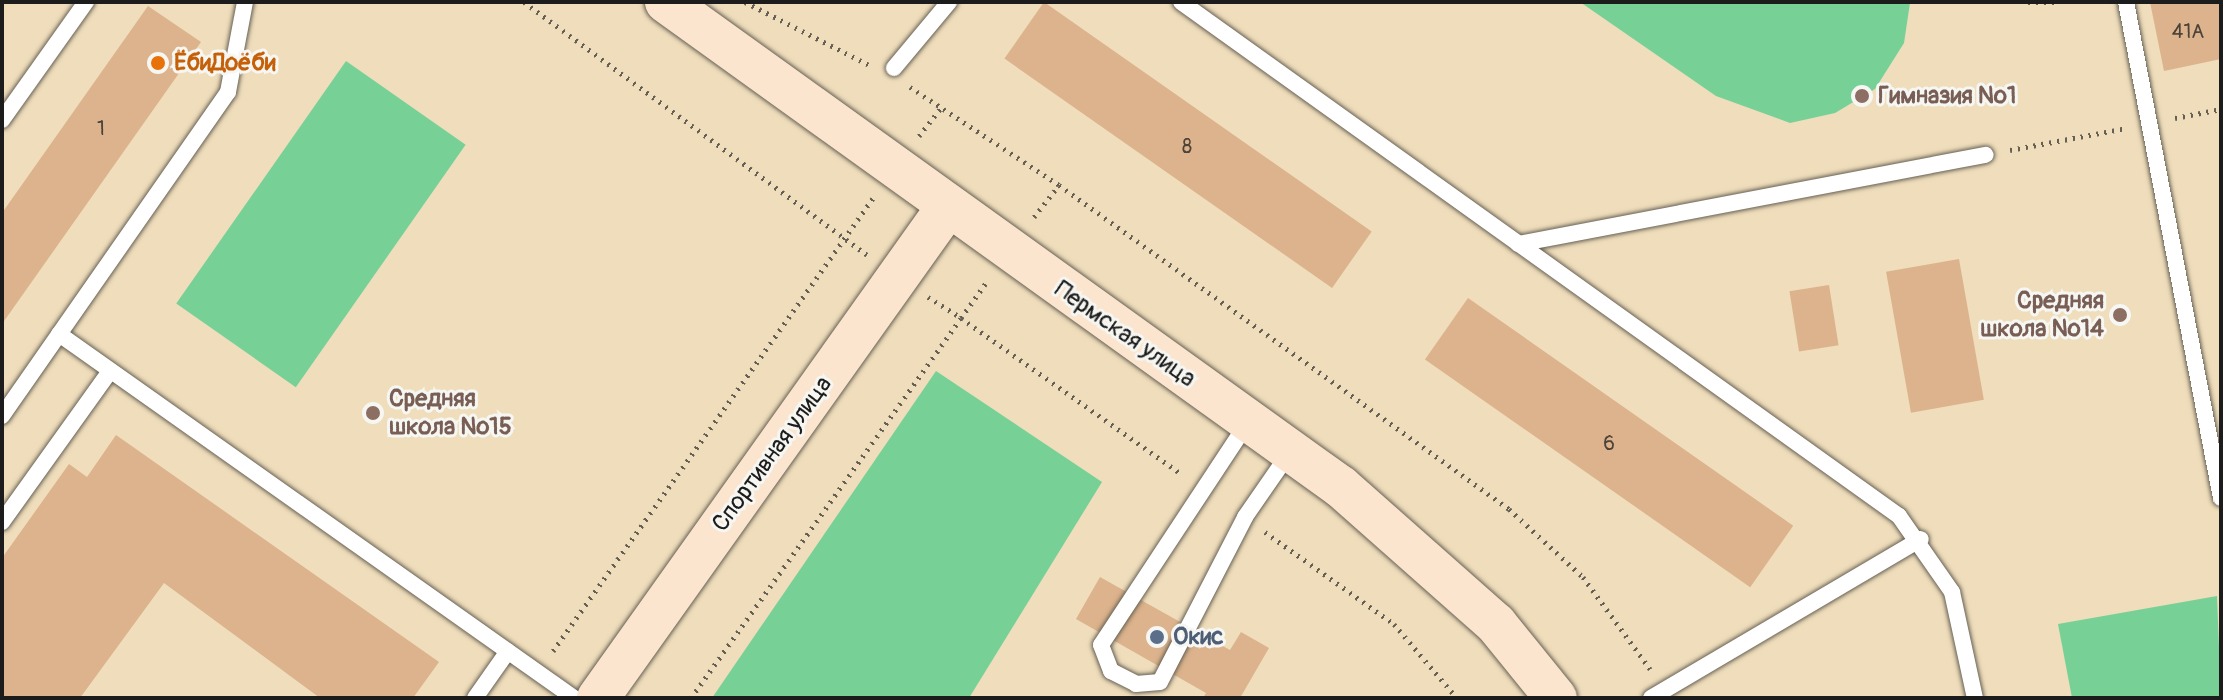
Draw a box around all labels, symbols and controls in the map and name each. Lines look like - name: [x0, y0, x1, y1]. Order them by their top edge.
- house number: 41А: [2172, 19, 2204, 43]
- place label: ЁбиДоёби: [174, 49, 276, 77]
- marker: ЁбиДоёби: [149, 54, 167, 72]
- place label: Гимназия №1: [1878, 82, 2016, 110]
- marker: Гимназия №1: [1853, 87, 1871, 105]
- house number: 1: [97, 116, 105, 140]
- house number: 8: [1182, 134, 1192, 158]
- street label: Пермская улица: [1049, 275, 1201, 393]
- place label: Средняя школа №14: [1980, 287, 2104, 343]
- marker: Средняя школа №14: [2111, 306, 2129, 324]
- street label: Спортивная улица: [706, 371, 838, 537]
- place label: Средняя школа №15: [389, 385, 512, 441]
- marker: Средняя школа №15: [364, 404, 382, 422]
- house number: 6: [1603, 431, 1615, 455]
- place label: Окис: [1173, 623, 1223, 651]
- marker: Окис: [1148, 628, 1166, 646]

